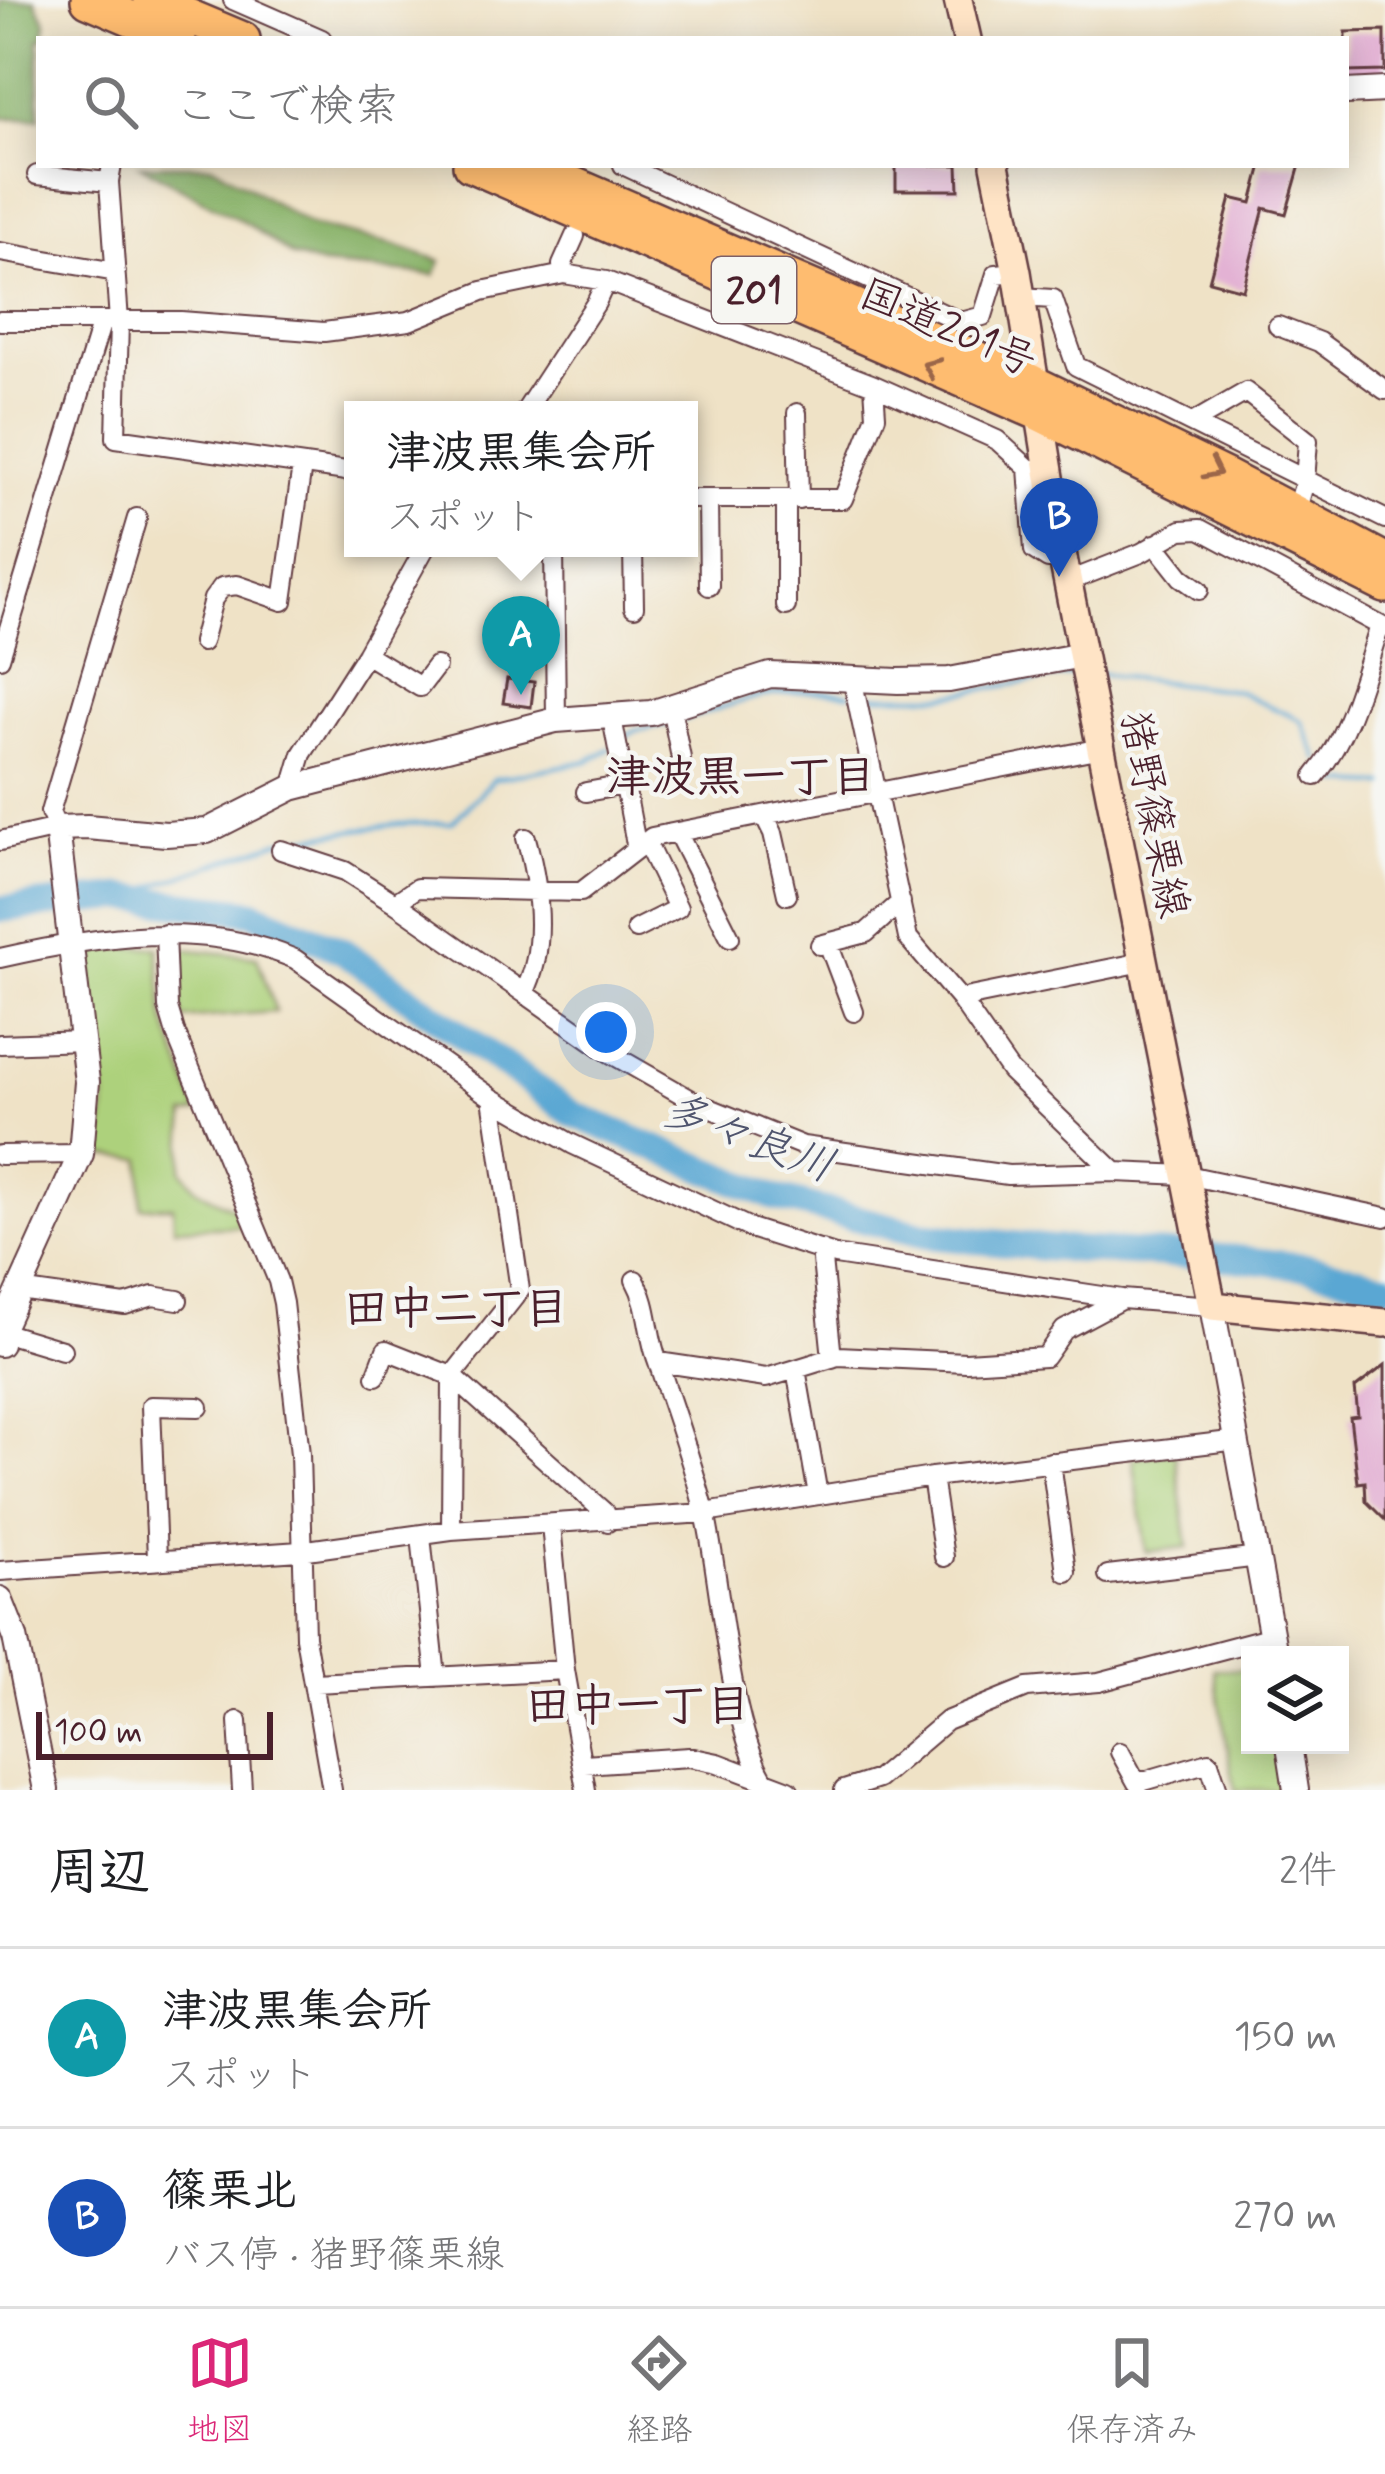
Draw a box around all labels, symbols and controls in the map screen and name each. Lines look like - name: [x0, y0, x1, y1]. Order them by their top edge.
- search box: [36, 36, 1349, 168]
- icon: search: [78, 69, 144, 135]
- text: ここで検索: [174, 78, 399, 137]
- road number: 201: [712, 257, 796, 323]
- street label: 国道201号: [851, 267, 1044, 391]
- one-way arrow: [921, 358, 943, 382]
- popup: [344, 401, 698, 557]
- text: 津波黒集会所: [386, 425, 656, 484]
- one-way arrow: [1201, 456, 1223, 479]
- pin: B: [1020, 478, 1098, 577]
- text: スポット: [386, 493, 542, 544]
- pin: A: [482, 596, 560, 695]
- street label: 猪野篠栗線: [1106, 706, 1200, 923]
- district label: 津波黒一丁目: [606, 749, 876, 808]
- your location: [576, 1002, 636, 1062]
- water label: 多々良川: [653, 1081, 842, 1198]
- district label: 田中二丁目: [343, 1281, 569, 1340]
- map controls: [1241, 1646, 1349, 1754]
- button: layers: [1241, 1646, 1349, 1754]
- district label: 田中一丁目: [525, 1678, 751, 1737]
- scale bar: [36, 1706, 273, 1759]
- text: 100 m: [54, 1711, 143, 1755]
- text: 周辺: [48, 1841, 150, 1907]
- text: 2件: [1279, 1847, 1337, 1898]
- text: 津波黒集会所: [162, 1983, 432, 2042]
- text: A: [74, 2012, 100, 2063]
- text: 150 m: [1234, 2012, 1337, 2063]
- text: スポット: [162, 2051, 318, 2102]
- text: 篠栗北: [162, 2163, 297, 2222]
- text: B: [75, 2192, 99, 2243]
- text: 270 m: [1233, 2192, 1337, 2243]
- text: バス停 · 猪野篠栗線: [162, 2231, 504, 2282]
- tab: 地図: [187, 2330, 253, 2453]
- tab: 経路: [626, 2330, 692, 2453]
- tab: 保存済み: [1066, 2330, 1198, 2453]

